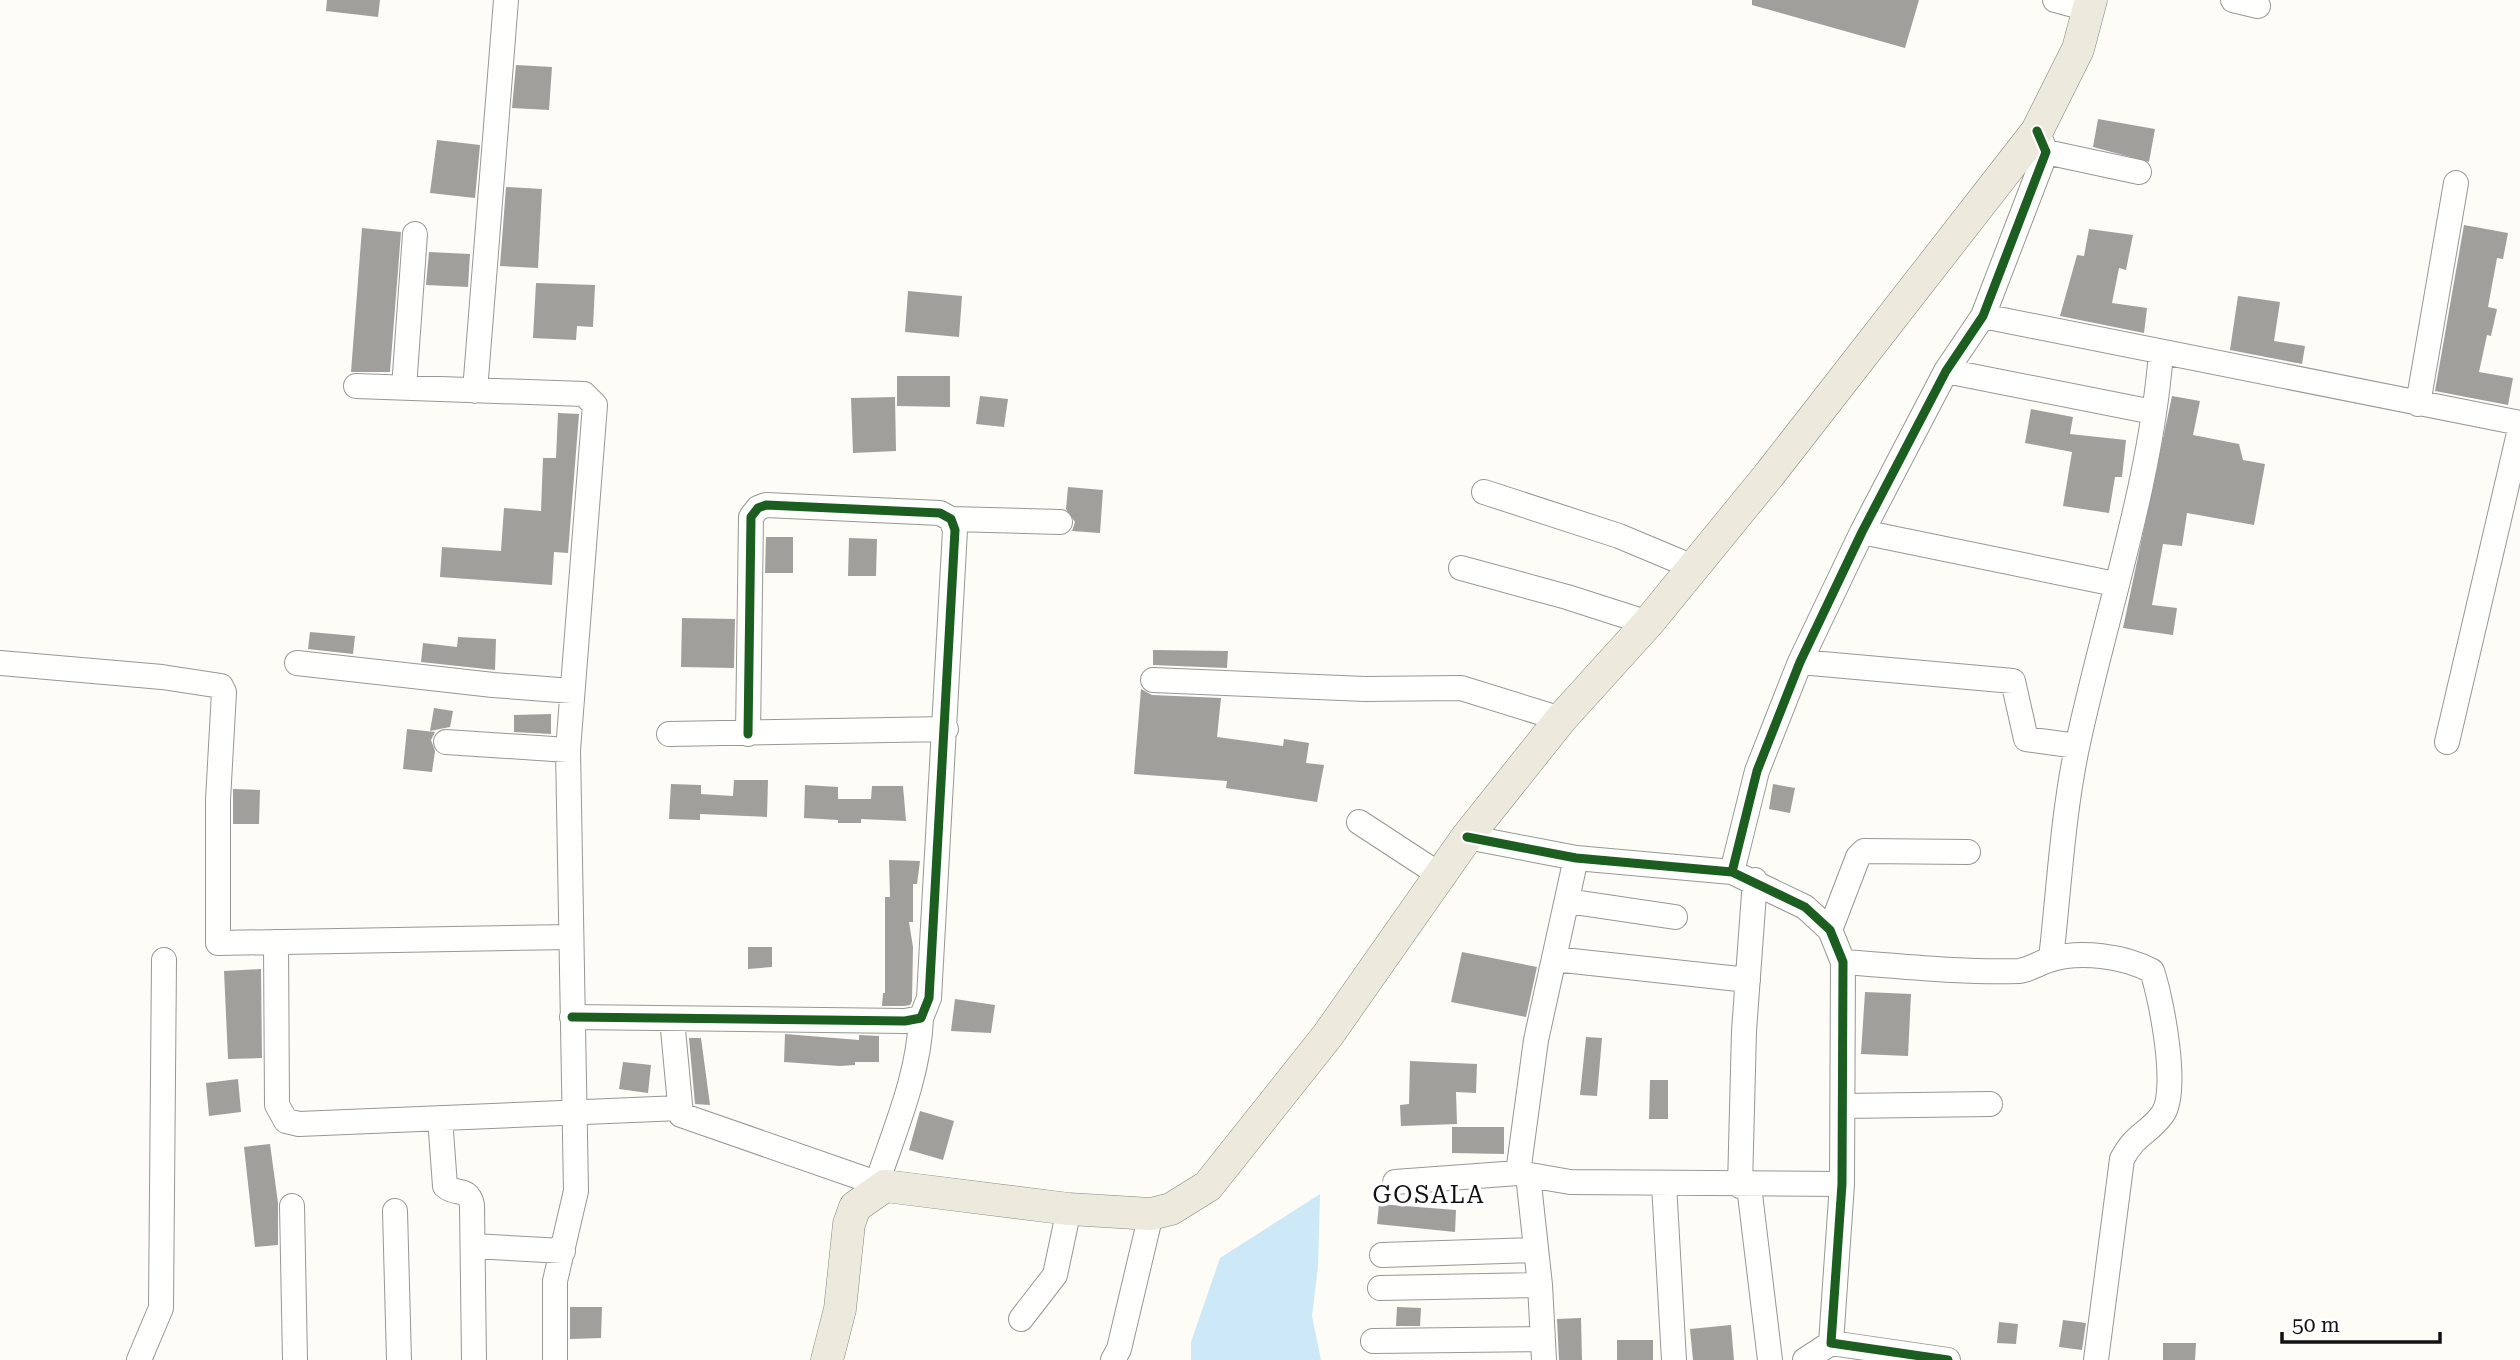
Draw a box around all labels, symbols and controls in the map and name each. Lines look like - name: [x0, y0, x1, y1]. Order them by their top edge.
- district label: GOSALA: [1373, 1181, 1485, 1209]
- scale bar: [2282, 1300, 2440, 1344]
- text: 50 m: [2292, 1313, 2340, 1337]

